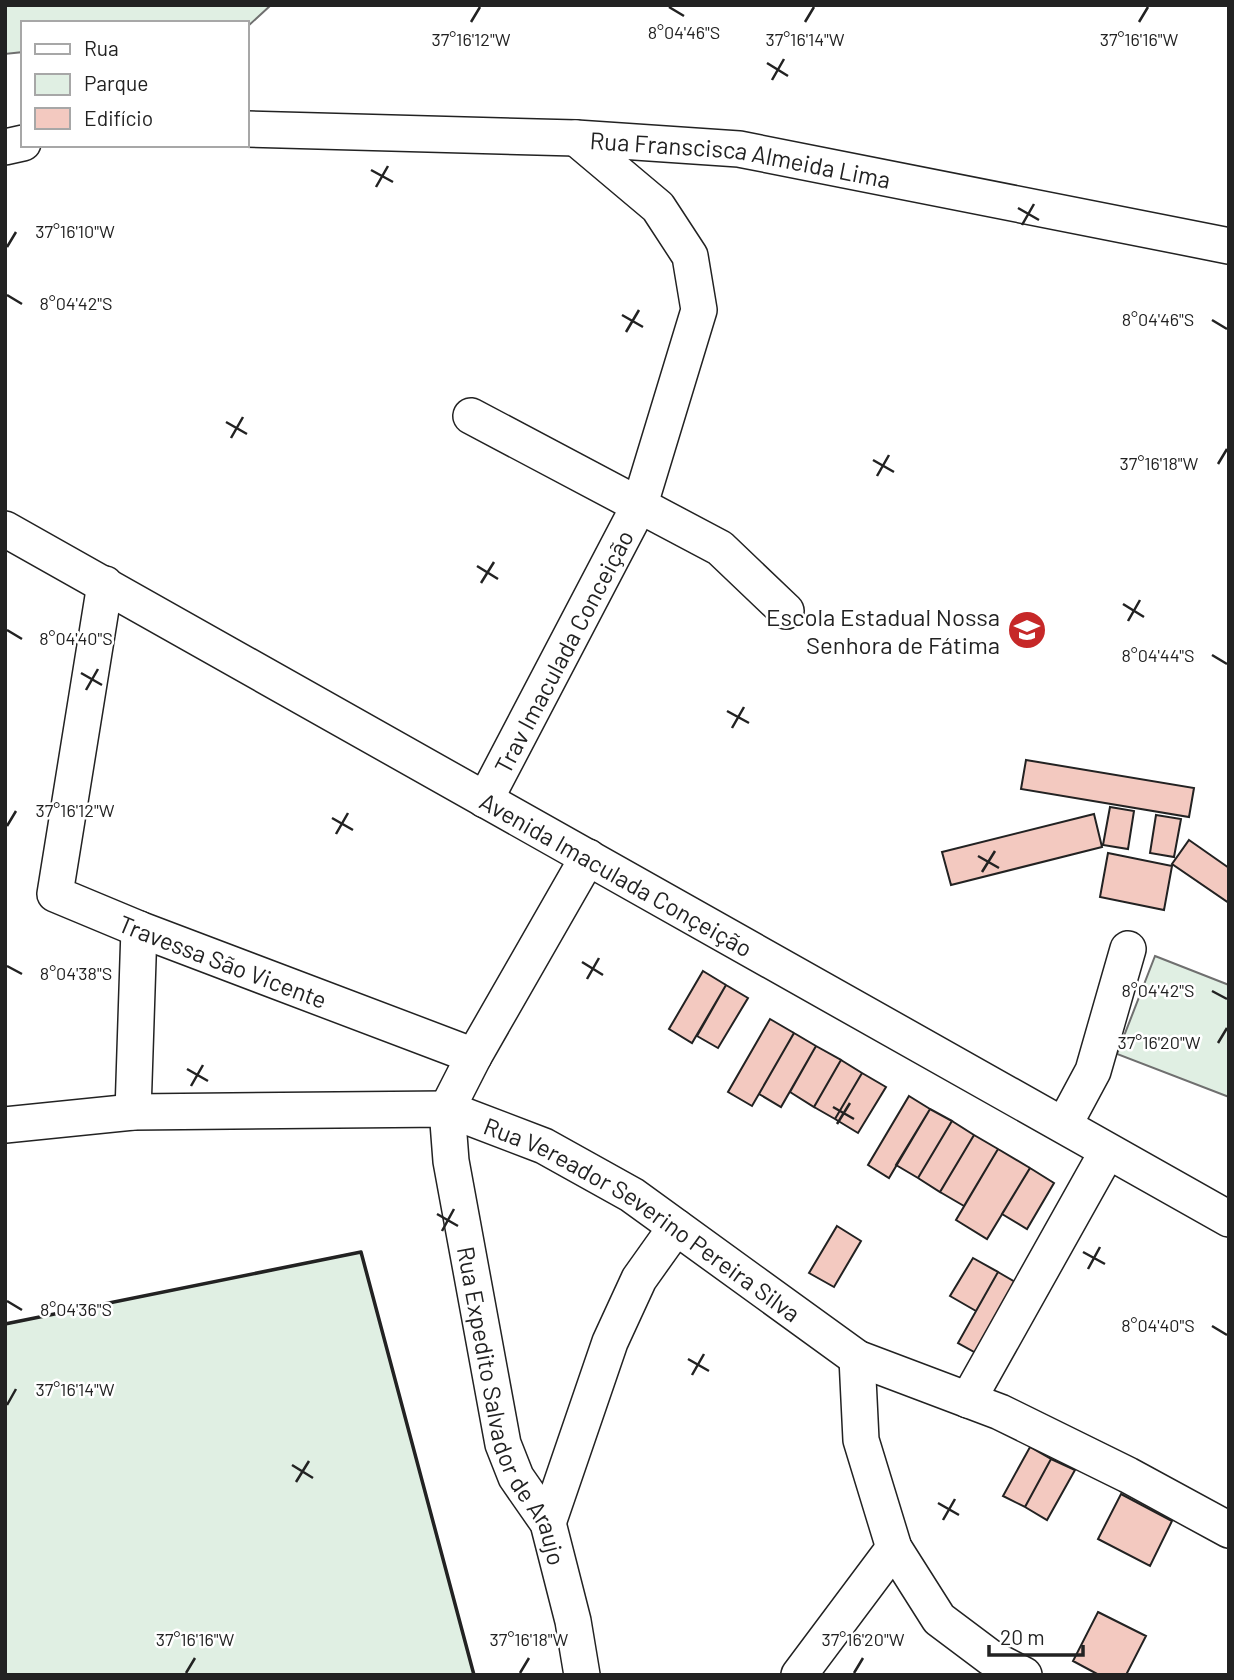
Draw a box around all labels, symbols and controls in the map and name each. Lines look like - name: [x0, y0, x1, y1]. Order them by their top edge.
- legend: [21, 21, 248, 147]
- text: 8°04'46"S: [648, 21, 720, 43]
- text: 37°16'12"W: [431, 28, 511, 50]
- text: 37°16'14"W: [765, 28, 845, 50]
- text: 37°16'16"W: [1100, 28, 1179, 50]
- text: Rua: [84, 35, 119, 60]
- text: Parque: [84, 70, 149, 95]
- text: Edifício: [84, 105, 153, 130]
- street label: Rua Franscisca Almeida Lima: [589, 124, 893, 193]
- text: 37°16'10"W: [35, 220, 115, 242]
- text: 8°04'42"S: [39, 292, 113, 314]
- text: 8°04'46"S: [1122, 308, 1194, 330]
- text: 37°16'18"W: [1120, 452, 1199, 474]
- street label: Trav Imaculada Conceição: [487, 525, 639, 778]
- place label: Escola Estadual Nossa Senhora de Fátima: [766, 602, 1000, 659]
- school or university icon: Escola Estadual Nossa Senhora de Fátima: [1006, 609, 1048, 651]
- text: 8°04'40"S: [39, 627, 113, 649]
- text: 8°04'44"S: [1121, 644, 1195, 666]
- street label: Avenida Imaculada Conçeição: [475, 785, 758, 962]
- text: 37°16'12"W: [35, 799, 115, 821]
- street label: Travessa São Vicente: [115, 908, 331, 1013]
- text: 8°04'38"S: [40, 962, 112, 984]
- text: 8°04'42"S: [1121, 979, 1195, 1001]
- text: 37°16'20"W: [1118, 1031, 1201, 1053]
- street label: Rua Vereador Severino Pereira Silva: [480, 1110, 807, 1327]
- street label: Rua Expedito Salvador de Araujo: [452, 1244, 573, 1568]
- text: 8°04'36"S: [40, 1298, 112, 1320]
- text: 8°04'40"S: [1121, 1314, 1195, 1336]
- text: 37°16'14"W: [35, 1378, 115, 1400]
- scale bar: [989, 1614, 1084, 1658]
- text: 20 m: [1000, 1624, 1045, 1649]
- text: 37°16'16"W: [156, 1628, 235, 1650]
- text: 37°16'18"W: [490, 1628, 569, 1650]
- text: 37°16'20"W: [822, 1628, 905, 1650]

